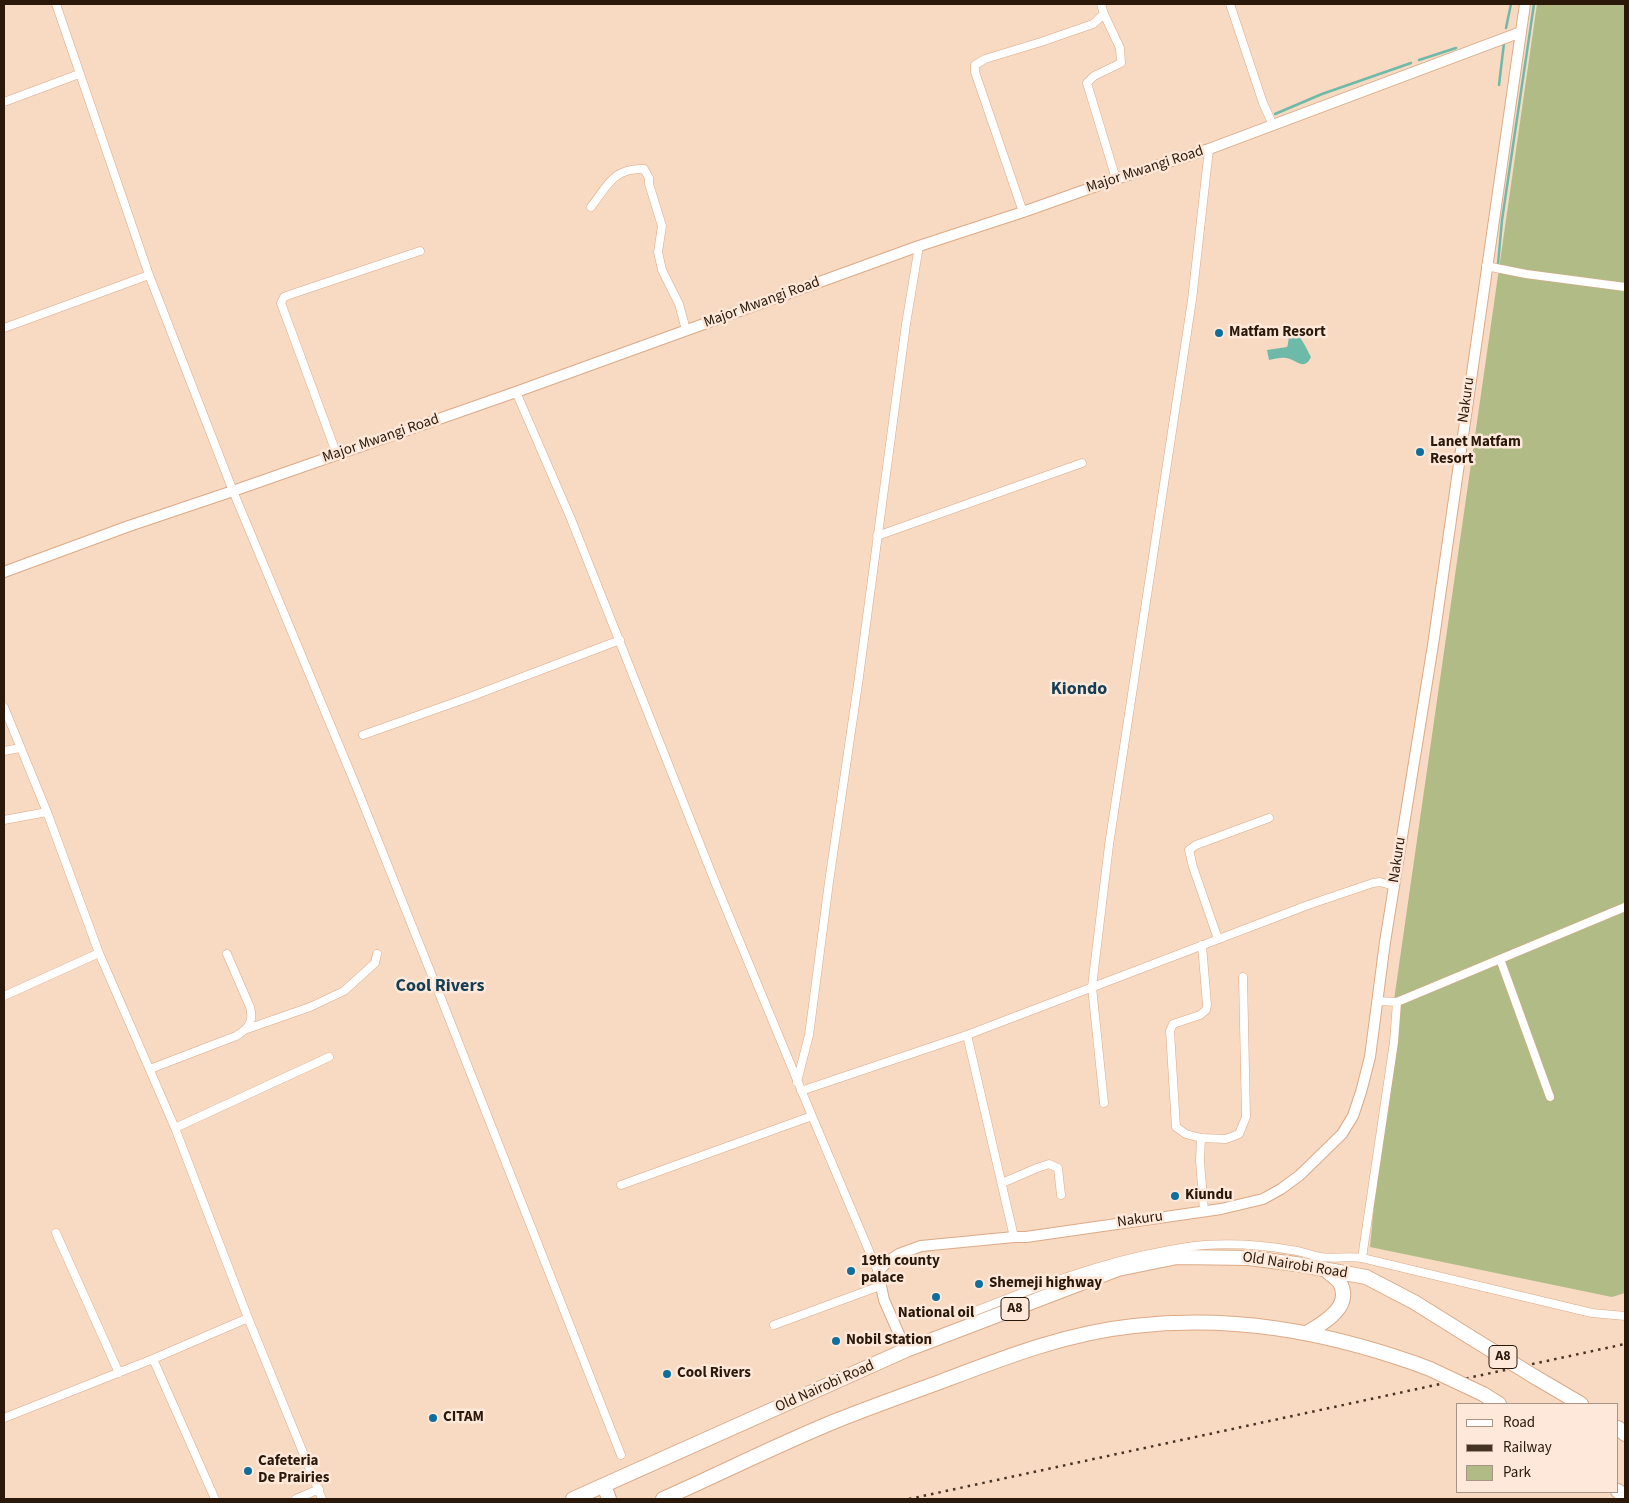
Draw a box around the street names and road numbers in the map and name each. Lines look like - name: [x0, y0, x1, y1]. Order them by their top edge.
- street label: Major Mwangi Road: [1084, 143, 1206, 197]
- street label: Major Mwangi Road: [701, 274, 823, 332]
- street label: Nakuru: [1455, 376, 1479, 424]
- street label: Major Mwangi Road: [320, 411, 442, 467]
- street label: Nakuru: [1386, 836, 1410, 884]
- street label: Nakuru: [1116, 1208, 1164, 1232]
- street label: Old Nairobi Road: [1241, 1249, 1349, 1283]
- road number: A8: [1001, 1298, 1029, 1320]
- road number: A8: [1489, 1345, 1517, 1368]
- street label: Old Nairobi Road: [773, 1357, 877, 1417]

